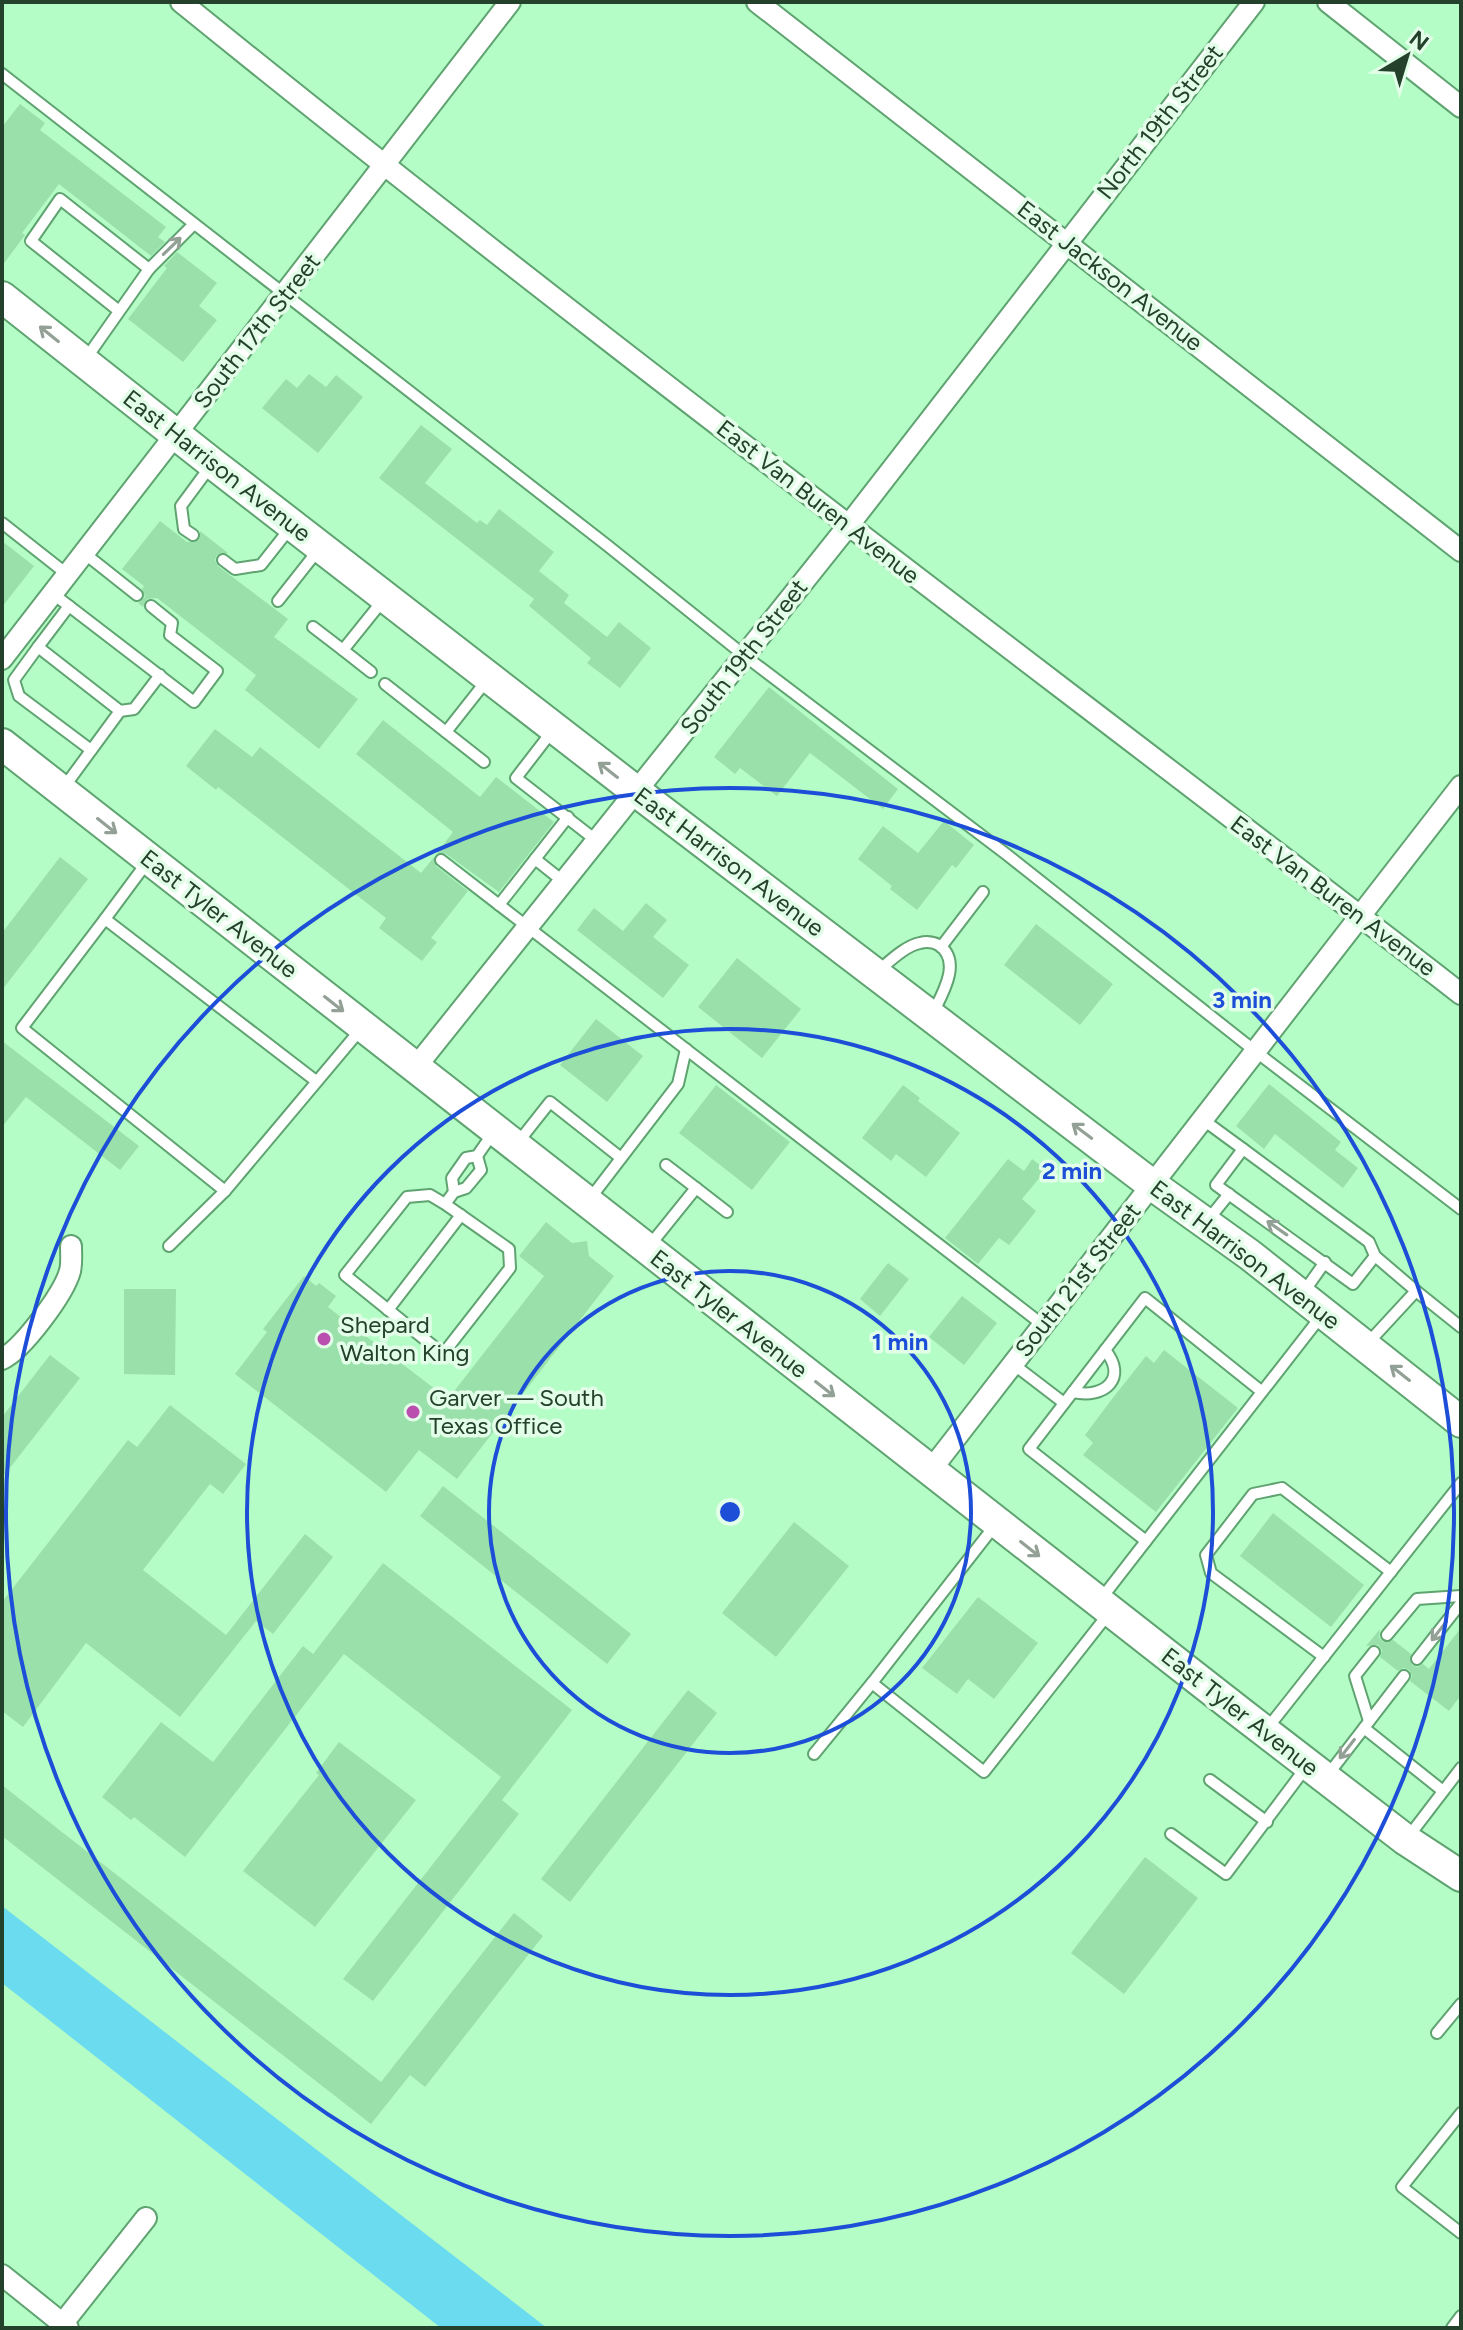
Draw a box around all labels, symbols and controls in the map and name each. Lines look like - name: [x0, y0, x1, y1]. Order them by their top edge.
- north arrow: [1367, 16, 1447, 96]
- text: N: [1404, 25, 1434, 57]
- street label: North 19th Street: [1090, 39, 1229, 205]
- street label: East Jackson Avenue: [1012, 194, 1209, 357]
- one-way arrow: [162, 237, 182, 256]
- street label: South 17th Street: [187, 247, 326, 414]
- one-way arrow: [39, 326, 60, 343]
- street label: East Harrison Avenue: [118, 383, 317, 548]
- street label: East Van Buren Avenue: [711, 413, 926, 590]
- street label: South 19th Street: [674, 573, 813, 740]
- one-way arrow: [598, 761, 619, 778]
- street label: East Harrison Avenue: [629, 781, 830, 942]
- street label: East Van Buren Avenue: [1225, 809, 1442, 982]
- one-way arrow: [96, 818, 117, 835]
- street label: East Tyler Avenue: [135, 843, 304, 984]
- text: 3 min: [1212, 985, 1272, 1014]
- one-way arrow: [323, 996, 344, 1013]
- one-way arrow: [1071, 1123, 1093, 1140]
- text: 2 min: [1042, 1156, 1102, 1185]
- street label: East Harrison Avenue: [1145, 1174, 1346, 1335]
- street label: South 21st Street: [1009, 1197, 1147, 1362]
- one-way arrow: [1267, 1220, 1289, 1236]
- street label: East Tyler Avenue: [645, 1243, 814, 1384]
- place label: Shepard Walton King: [340, 1310, 470, 1367]
- text: 1 min: [872, 1327, 928, 1356]
- marker: Shepard Walton King: [315, 1330, 333, 1348]
- one-way arrow: [1390, 1365, 1411, 1382]
- one-way arrow: [814, 1381, 835, 1398]
- place label: Garver — South Texas Office: [429, 1383, 604, 1440]
- marker: Garver — South Texas Office: [404, 1403, 422, 1421]
- centre of rings: [716, 1498, 744, 1526]
- one-way arrow: [1019, 1541, 1040, 1558]
- one-way arrow: [1431, 1620, 1448, 1641]
- street label: East Tyler Avenue: [1156, 1641, 1325, 1782]
- one-way arrow: [1339, 1738, 1356, 1759]

